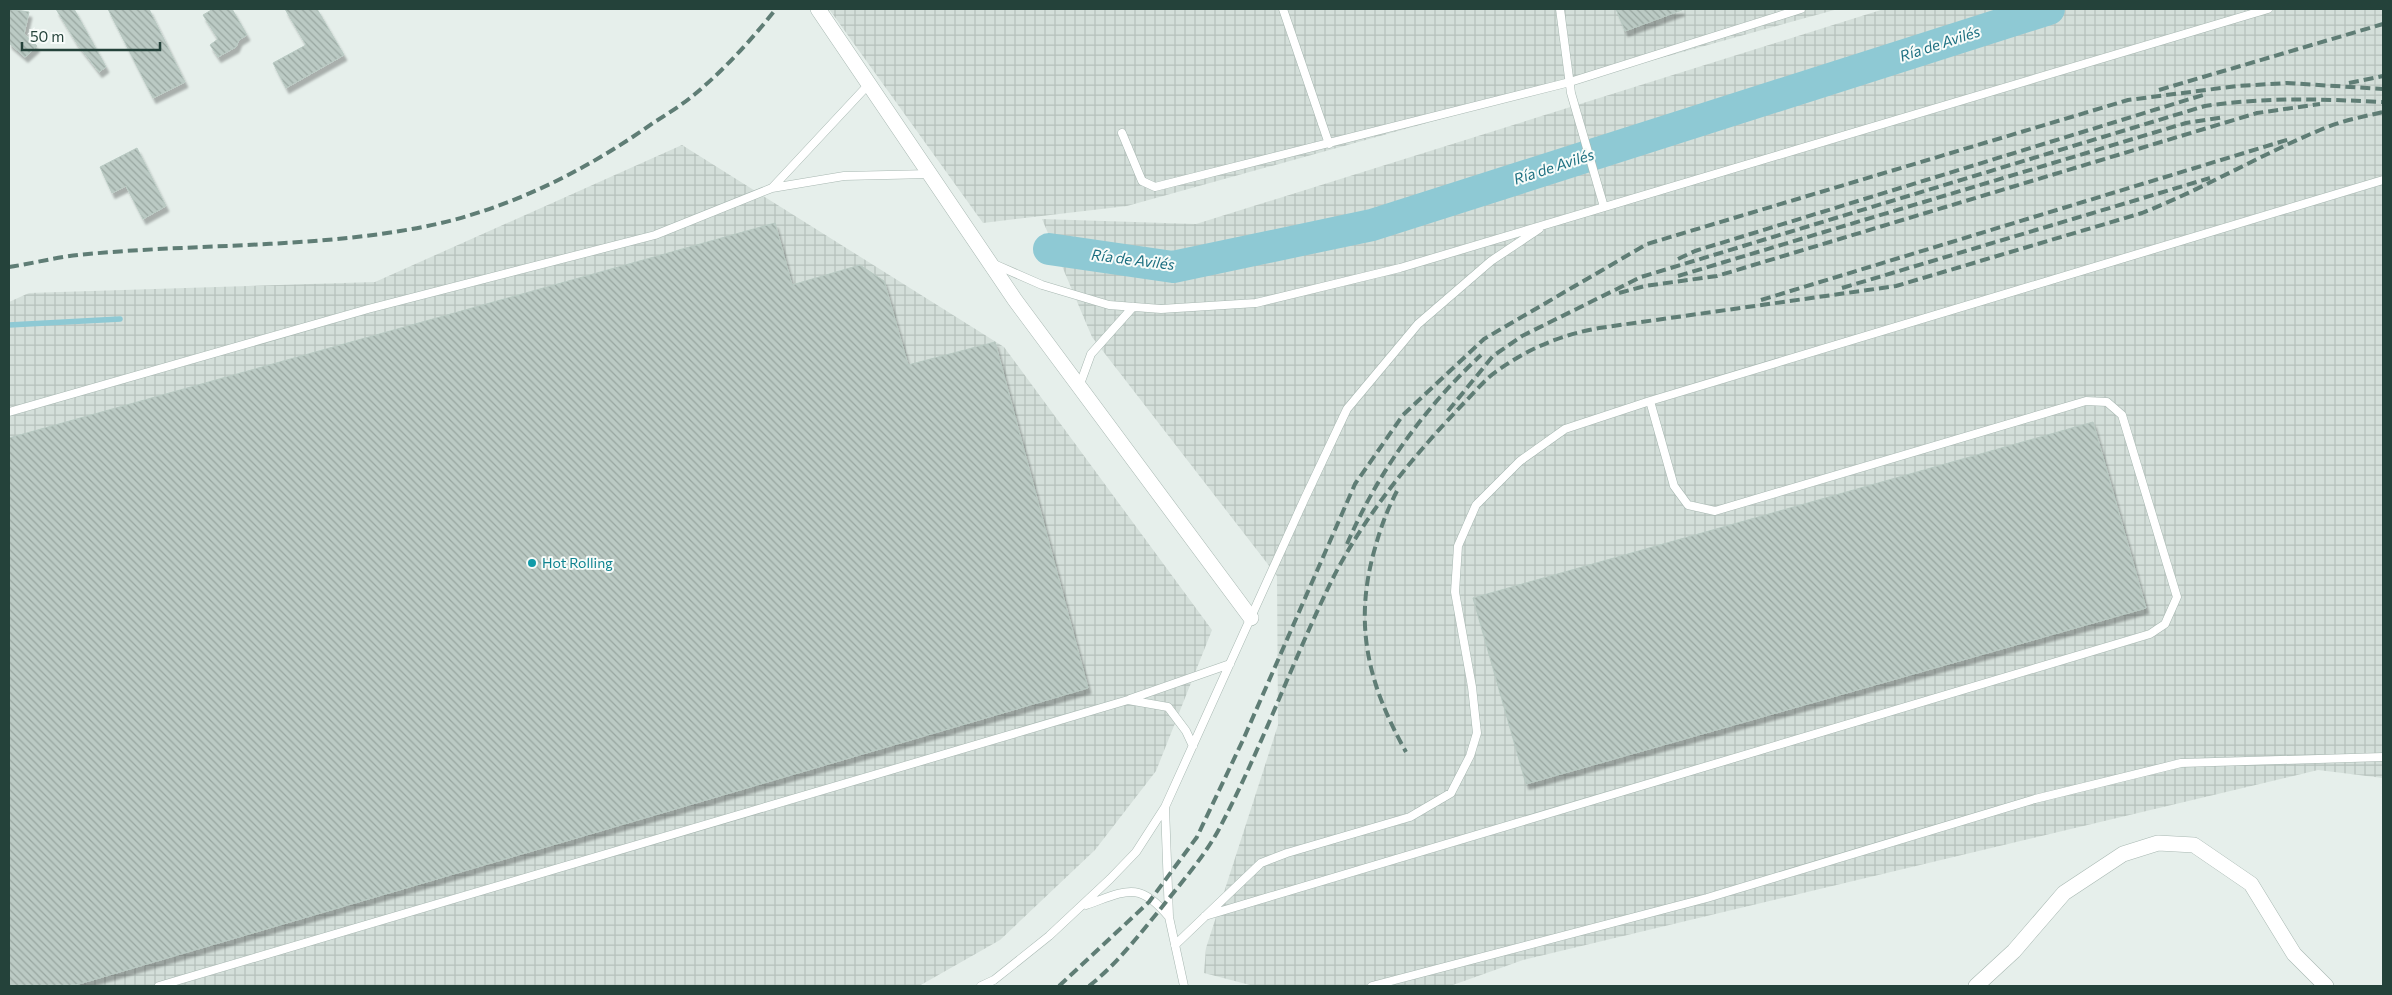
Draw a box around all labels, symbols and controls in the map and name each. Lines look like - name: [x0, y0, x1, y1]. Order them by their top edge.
- scale bar: [22, 20, 160, 52]
- water label: Ría de Avilés: [1897, 21, 1982, 65]
- text: 50 m: [30, 27, 64, 45]
- water label: Ría de Avilés: [1511, 144, 1596, 188]
- water label: Ría de Avilés: [1090, 245, 1176, 273]
- place label: Hot Rolling: [542, 554, 613, 571]
- marker: Hot Rolling: [526, 557, 538, 569]

